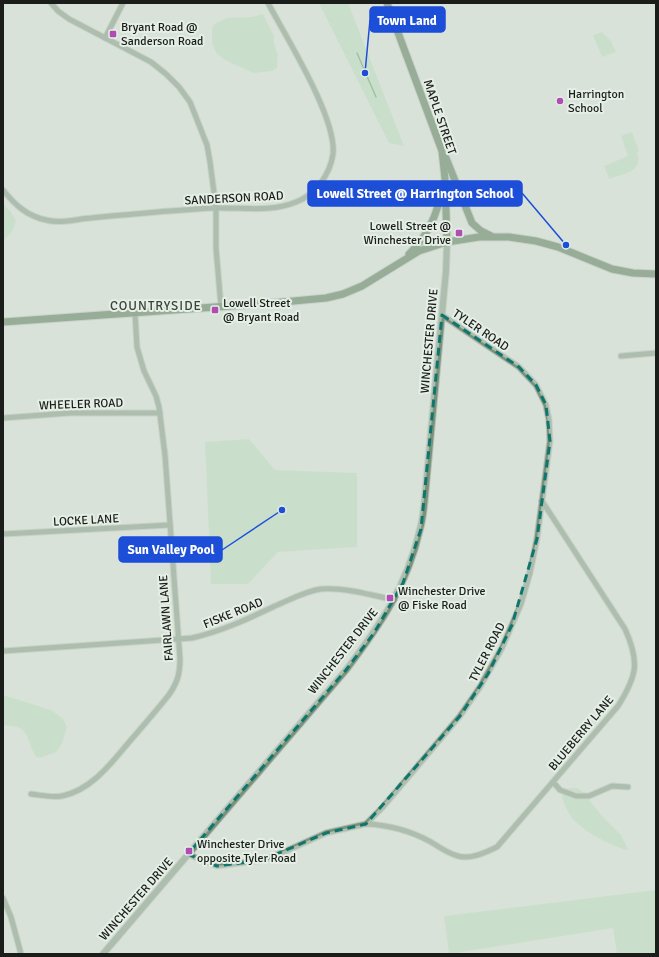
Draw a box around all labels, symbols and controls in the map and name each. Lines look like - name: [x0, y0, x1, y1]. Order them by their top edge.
- callout: Town Land: [370, 7, 445, 32]
- text: Town Land: [377, 13, 437, 29]
- place label: Bryant Road @ Sanderson Road: [121, 20, 203, 49]
- marker: Bryant Road @ Sanderson Road: [108, 29, 118, 39]
- street label: MAPLE STREET: [420, 78, 459, 157]
- place label: Harrington School: [568, 87, 624, 116]
- marker: Harrington School: [555, 96, 565, 106]
- callout: Lowell Street @ Harrington School: [308, 181, 522, 206]
- text: Lowell Street @ Harrington School: [316, 186, 514, 202]
- street label: SANDERSON ROAD: [184, 188, 284, 209]
- place label: Lowell Street @ Winchester Drive: [364, 219, 451, 248]
- marker: Lowell Street @ Winchester Drive: [454, 228, 464, 238]
- street label: WINCHESTER DRIVE: [417, 288, 442, 394]
- place label: Lowell Street @ Bryant Road: [223, 296, 299, 325]
- district label: COUNTRYSIDE: [110, 298, 202, 314]
- marker: Lowell Street @ Bryant Road: [210, 305, 220, 315]
- street label: TYLER ROAD: [450, 306, 512, 355]
- street label: WHEELER ROAD: [39, 396, 124, 413]
- street label: LOCKE LANE: [53, 511, 120, 530]
- callout: Sun Valley Pool: [119, 537, 222, 562]
- text: Sun Valley Pool: [127, 542, 215, 558]
- street label: FAIRLAWN LANE: [156, 574, 177, 661]
- place label: Winchester Drive @ Fiske Road: [398, 584, 485, 613]
- marker: Winchester Drive @ Fiske Road: [385, 593, 395, 603]
- street label: FISKE ROAD: [201, 595, 265, 632]
- street label: WINCHESTER DRIVE: [305, 605, 382, 697]
- street label: TYLER ROAD: [466, 620, 509, 684]
- street label: BLUEBERRY LANE: [546, 693, 617, 774]
- place label: Winchester Drive opposite Tyler Road: [197, 837, 296, 866]
- marker: Winchester Drive opposite Tyler Road: [184, 846, 194, 856]
- street label: WINCHESTER DRIVE: [96, 855, 177, 944]

